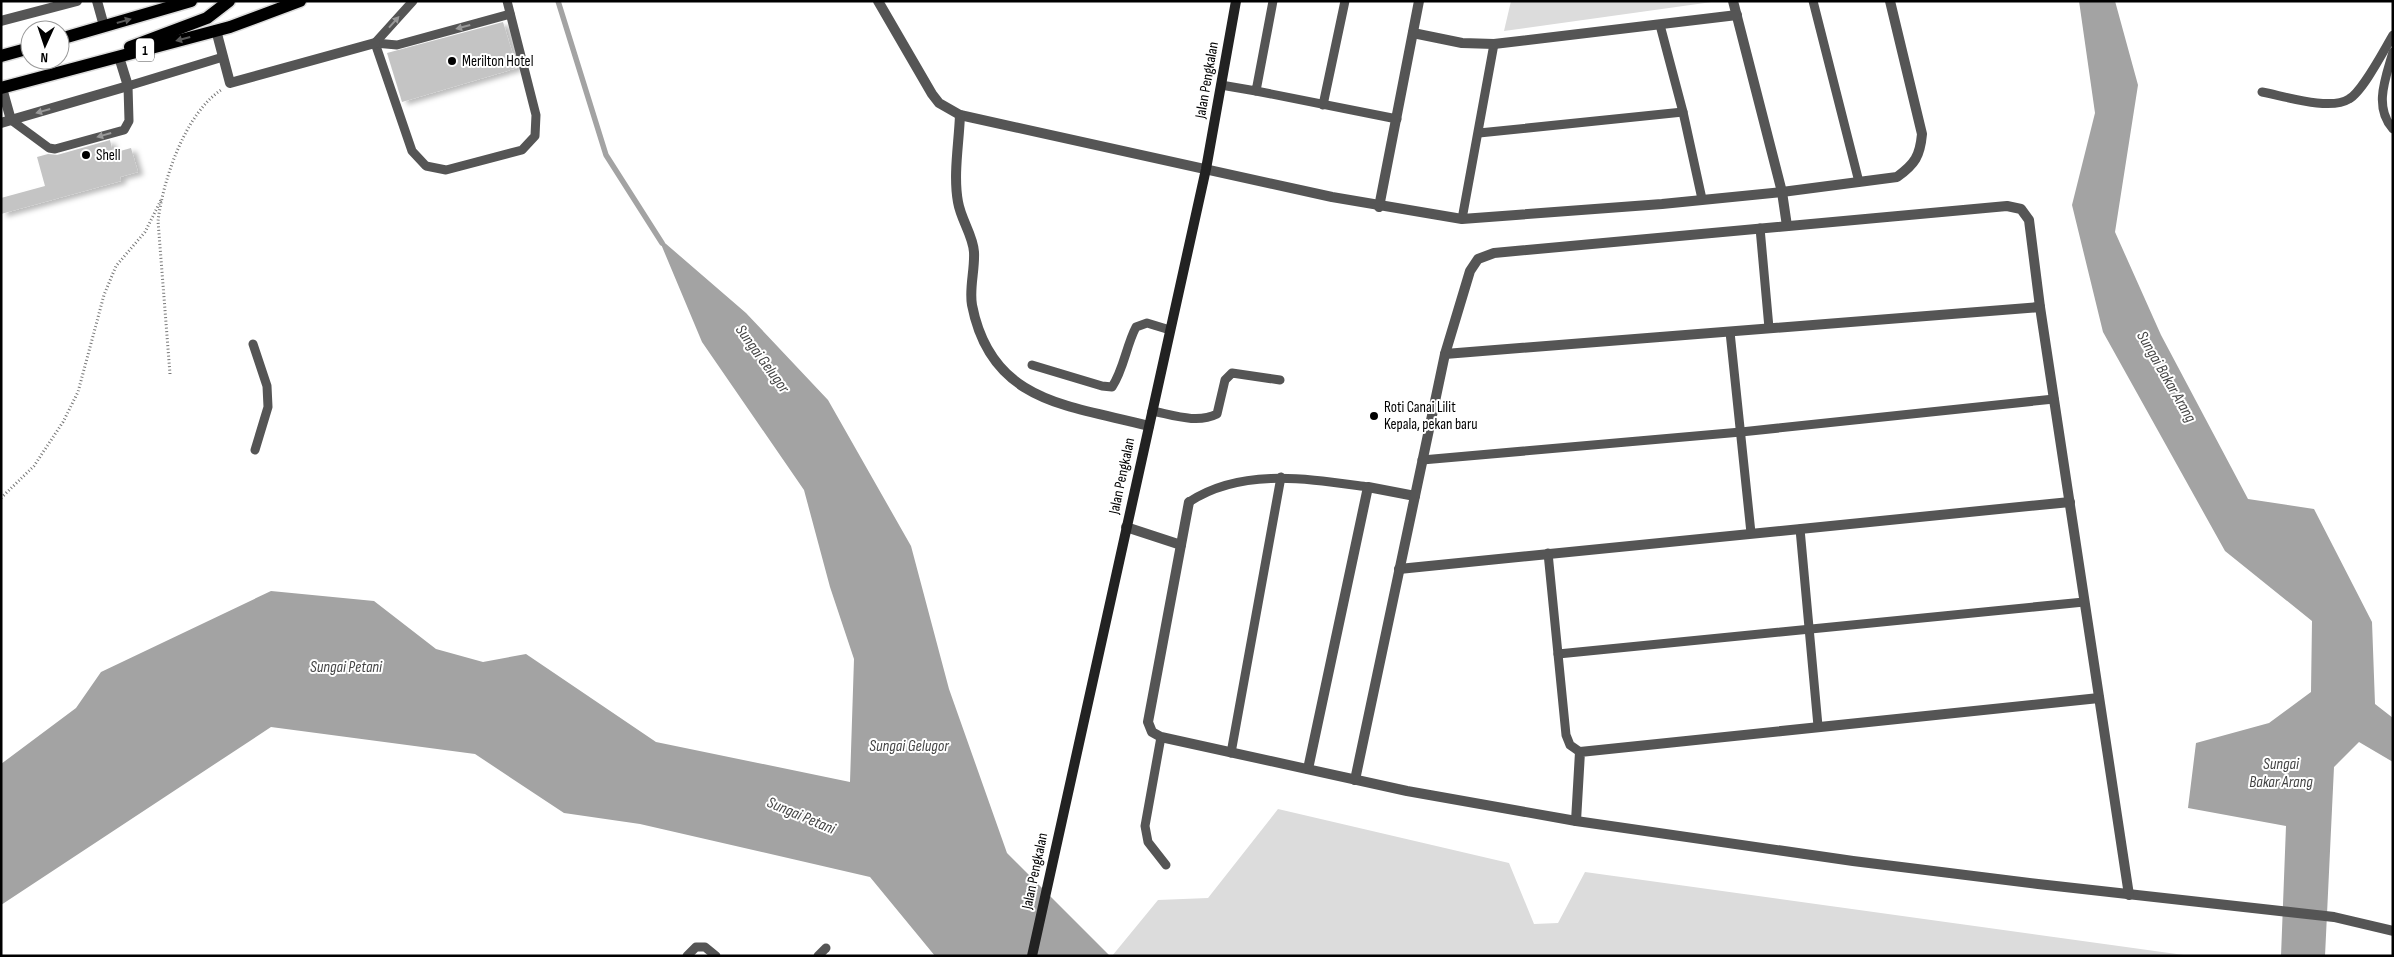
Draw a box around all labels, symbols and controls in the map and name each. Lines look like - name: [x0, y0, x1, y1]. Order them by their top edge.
- one-way arrow: [388, 15, 399, 28]
- one-way arrow: [116, 17, 131, 25]
- north arrow: [20, 20, 70, 70]
- one-way arrow: [456, 23, 471, 31]
- one-way arrow: [175, 36, 190, 44]
- road number: 1: [136, 38, 154, 62]
- street label: Jalan Pengkalan: [1191, 40, 1223, 121]
- text: N: [40, 49, 49, 66]
- place label: Merilton Hotel: [462, 52, 533, 71]
- marker: Merilton Hotel: [446, 55, 458, 67]
- one-way arrow: [35, 107, 51, 115]
- one-way arrow: [96, 132, 111, 140]
- place label: Shell: [96, 146, 120, 165]
- marker: Shell: [80, 149, 92, 161]
- water label: Sungai Gelugor: [731, 321, 793, 397]
- water label: Sungai Bakar Arang: [2132, 328, 2200, 426]
- place label: Roti Canai Lilit Kepala, pekan baru: [1384, 398, 1477, 434]
- marker: Roti Canai Lilit Kepala, pekan baru: [1368, 410, 1380, 422]
- street label: Jalan Pengkalan: [1104, 436, 1139, 517]
- water label: Sungai Petani: [310, 658, 383, 677]
- water label: Sungai Gelugor: [869, 737, 949, 756]
- water label: Sungai Bakar Arang: [2249, 755, 2313, 792]
- water label: Sungai Petani: [764, 793, 839, 839]
- street label: Jalan Pengkalan: [1017, 831, 1052, 912]

